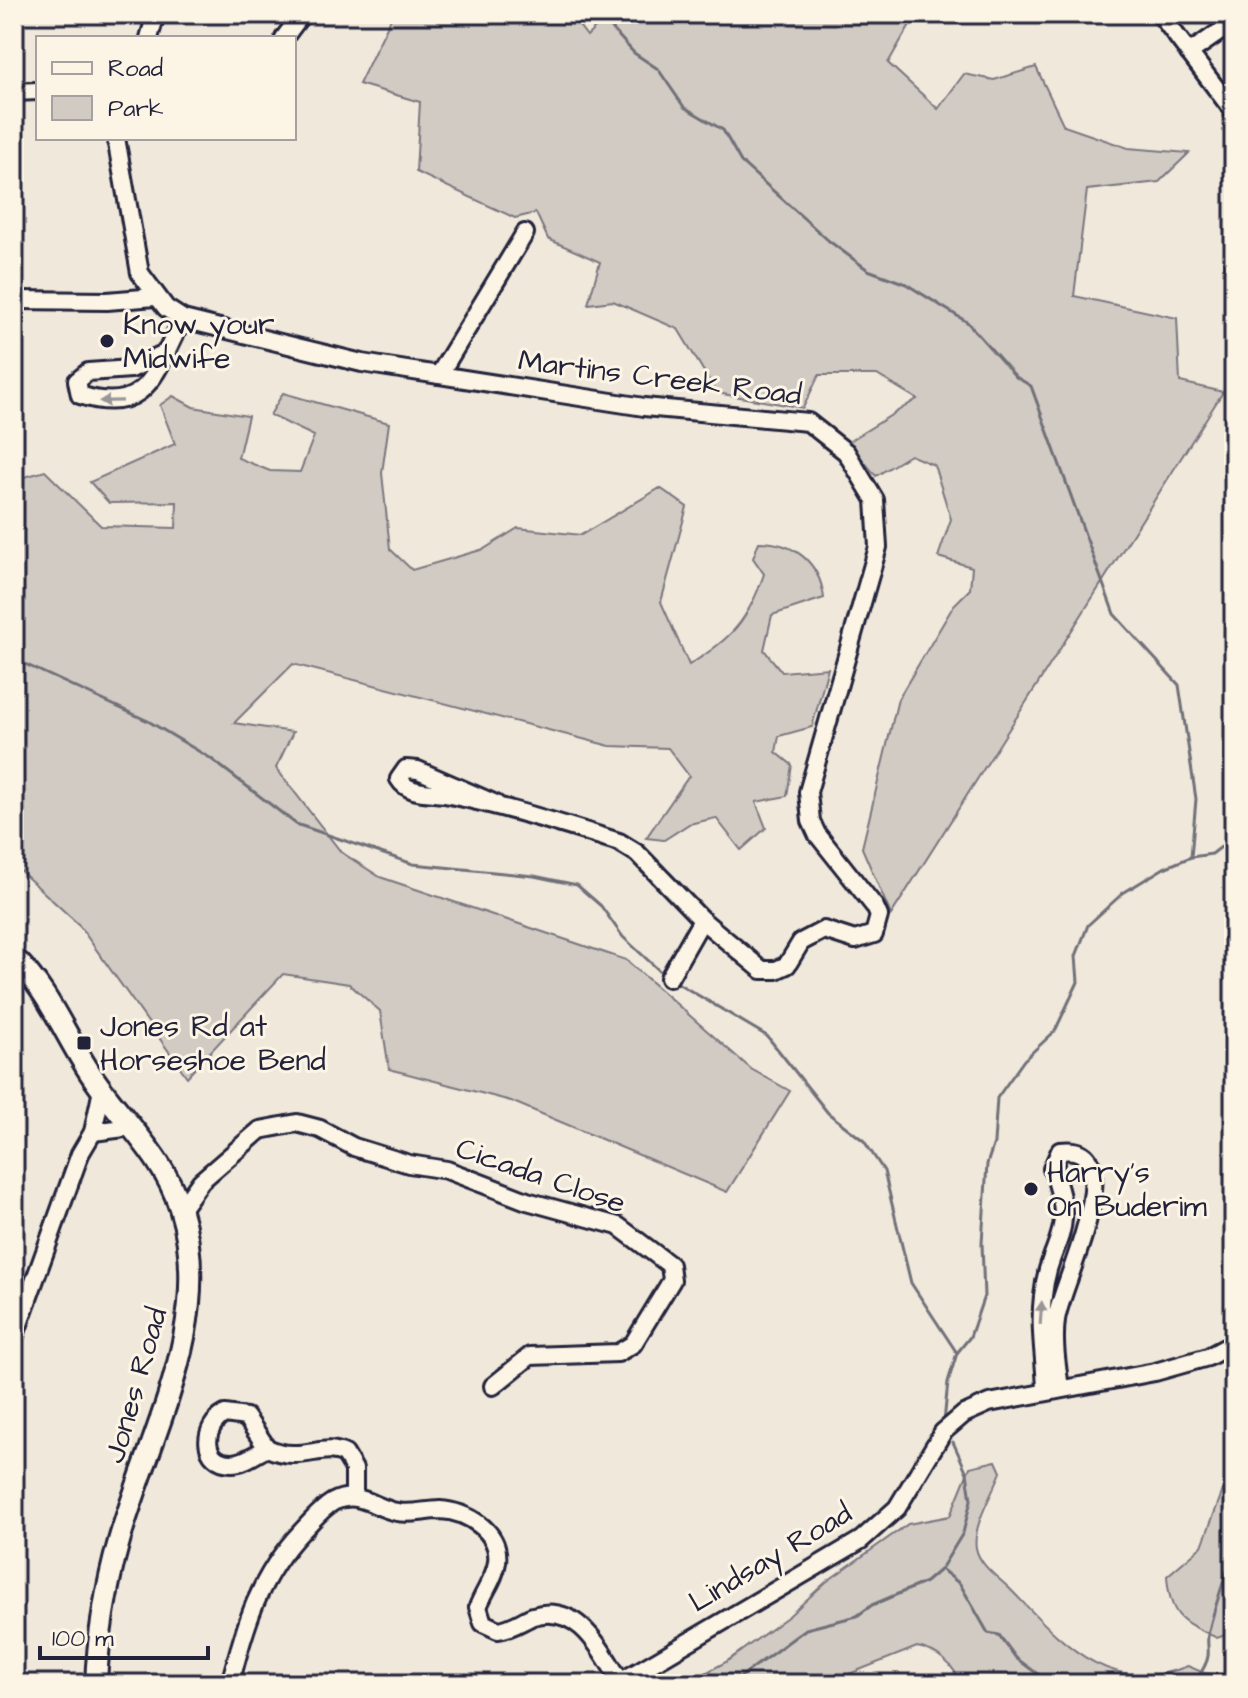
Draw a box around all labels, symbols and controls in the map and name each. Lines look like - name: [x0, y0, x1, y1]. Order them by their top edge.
- legend: [36, 36, 296, 140]
- text: Road: [108, 52, 163, 86]
- text: Park: [108, 92, 164, 126]
- place label: Know your Midwife: [123, 304, 274, 380]
- marker: Know your Midwife: [98, 332, 116, 350]
- street label: Martins Creek Road: [516, 340, 804, 416]
- one-way arrow: [98, 395, 124, 407]
- place label: Jones Rd at Horseshoe Bend: [100, 1006, 326, 1082]
- marker: Jones Rd at Horseshoe Bend: [75, 1034, 93, 1052]
- street label: Cicada Close: [450, 1127, 631, 1225]
- place label: Harry's On Buderim: [1047, 1152, 1207, 1228]
- marker: Harry's On Buderim: [1022, 1180, 1040, 1198]
- one-way arrow: [1035, 1300, 1048, 1325]
- street label: Jones Road: [94, 1303, 178, 1468]
- street label: Lindsay Road: [681, 1493, 860, 1624]
- scale bar: [40, 1610, 208, 1660]
- text: 100 m: [52, 1622, 114, 1656]

